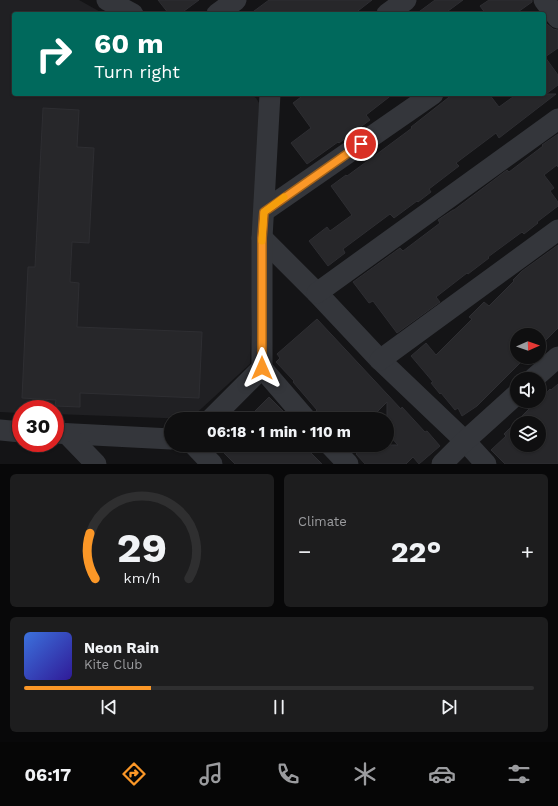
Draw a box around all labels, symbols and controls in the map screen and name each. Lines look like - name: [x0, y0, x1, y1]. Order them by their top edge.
- text: 60 m: [94, 27, 164, 60]
- icon: right: [28, 28, 80, 80]
- text: Turn right: [94, 61, 180, 82]
- pin: [344, 127, 378, 161]
- icon: arrive: [350, 133, 372, 155]
- north arrow: [510, 328, 546, 364]
- map controls: [510, 328, 546, 452]
- position arrow: [241, 347, 283, 389]
- button: sound: [510, 372, 546, 408]
- speed limit sign: 30: [12, 400, 64, 452]
- button: layers: [510, 416, 546, 452]
- text: 06:18 · 1 min · 110 m: [207, 423, 351, 441]
- text: Climate: [298, 514, 347, 529]
- text: 29: [117, 522, 167, 571]
- text: 22°: [391, 534, 441, 569]
- text: −: [298, 539, 311, 564]
- text: +: [521, 539, 534, 564]
- text: km/h: [124, 569, 160, 585]
- text: Neon Rain: [84, 639, 159, 657]
- text: Kite Club: [84, 657, 142, 672]
- icon: previous: [98, 696, 120, 718]
- icon: pause: [268, 696, 290, 718]
- icon: next: [438, 696, 460, 718]
- icon: directions: [120, 760, 148, 788]
- icon: music: [197, 760, 225, 788]
- icon: phone: [274, 760, 302, 788]
- icon: climate: [351, 760, 379, 788]
- icon: car: [428, 760, 456, 788]
- icon: filters: [505, 760, 533, 788]
- text: 06:17: [25, 764, 71, 785]

